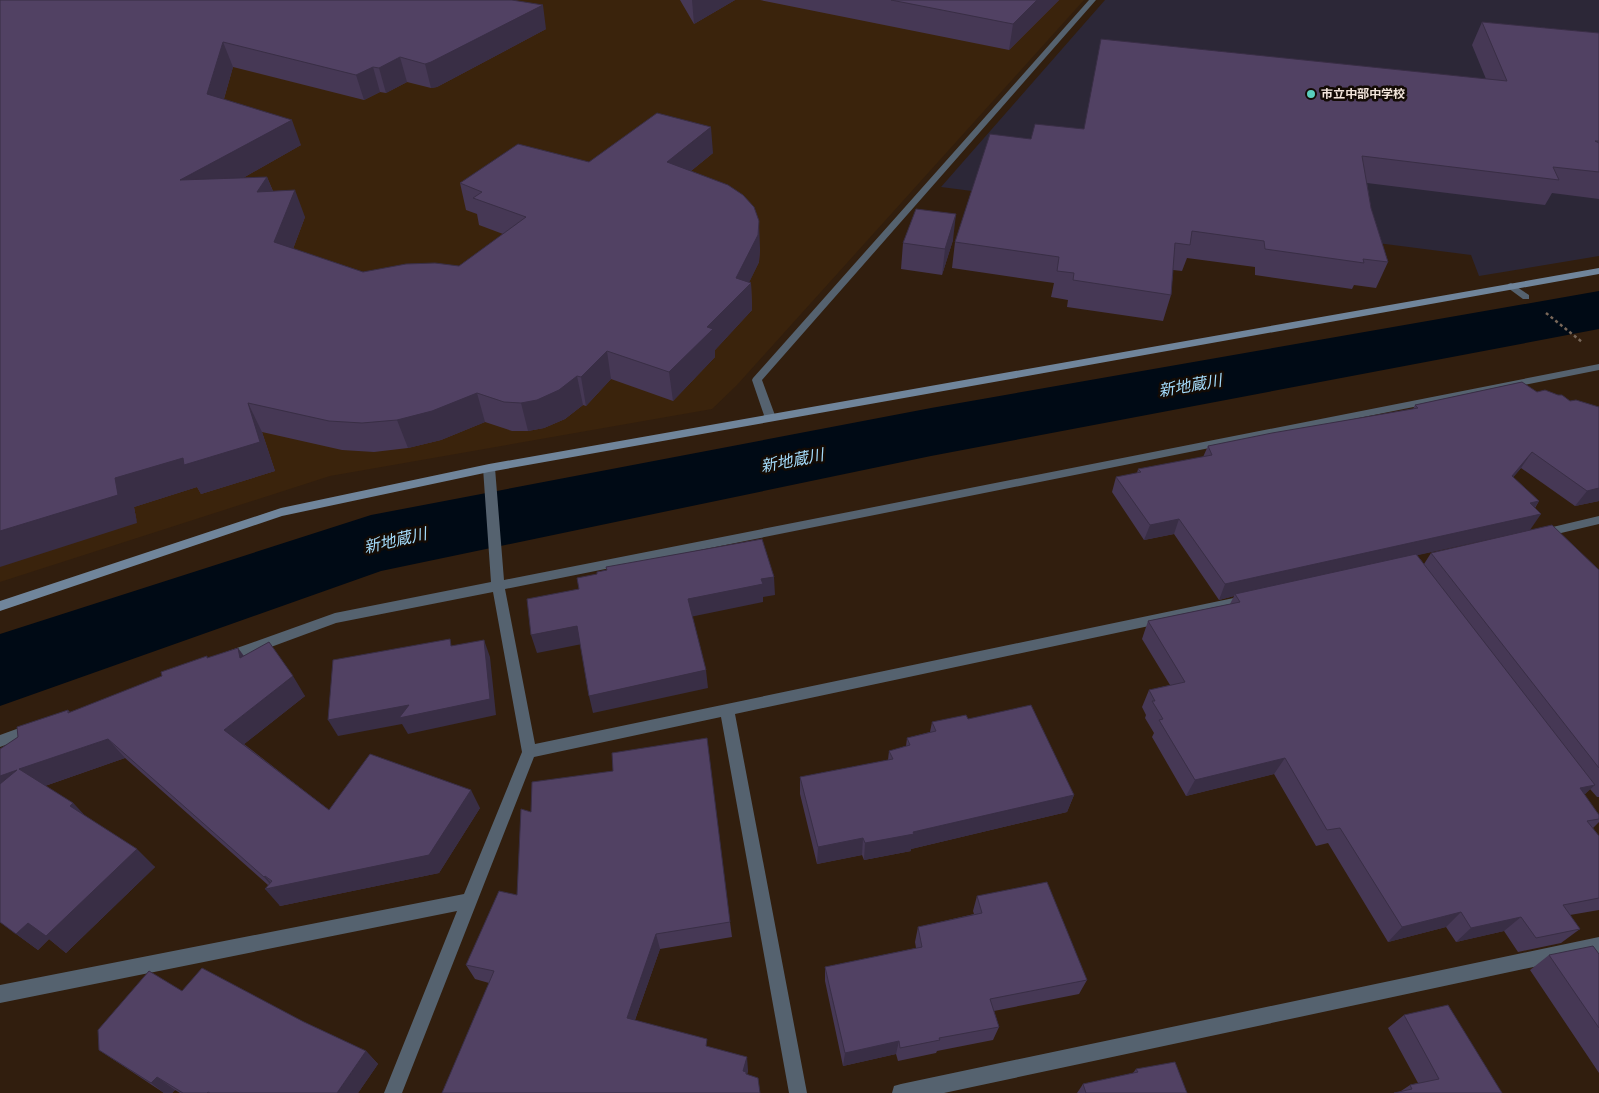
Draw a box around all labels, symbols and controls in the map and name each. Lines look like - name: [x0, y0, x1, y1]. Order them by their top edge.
- place label: 市立中部中学校: [1321, 86, 1405, 101]
- marker: 市立中部中学校: [1305, 88, 1317, 100]
- water label: 新地蔵川: [1157, 369, 1225, 400]
- water label: 新地蔵川: [759, 444, 827, 476]
- water label: 新地蔵川: [362, 523, 430, 557]

